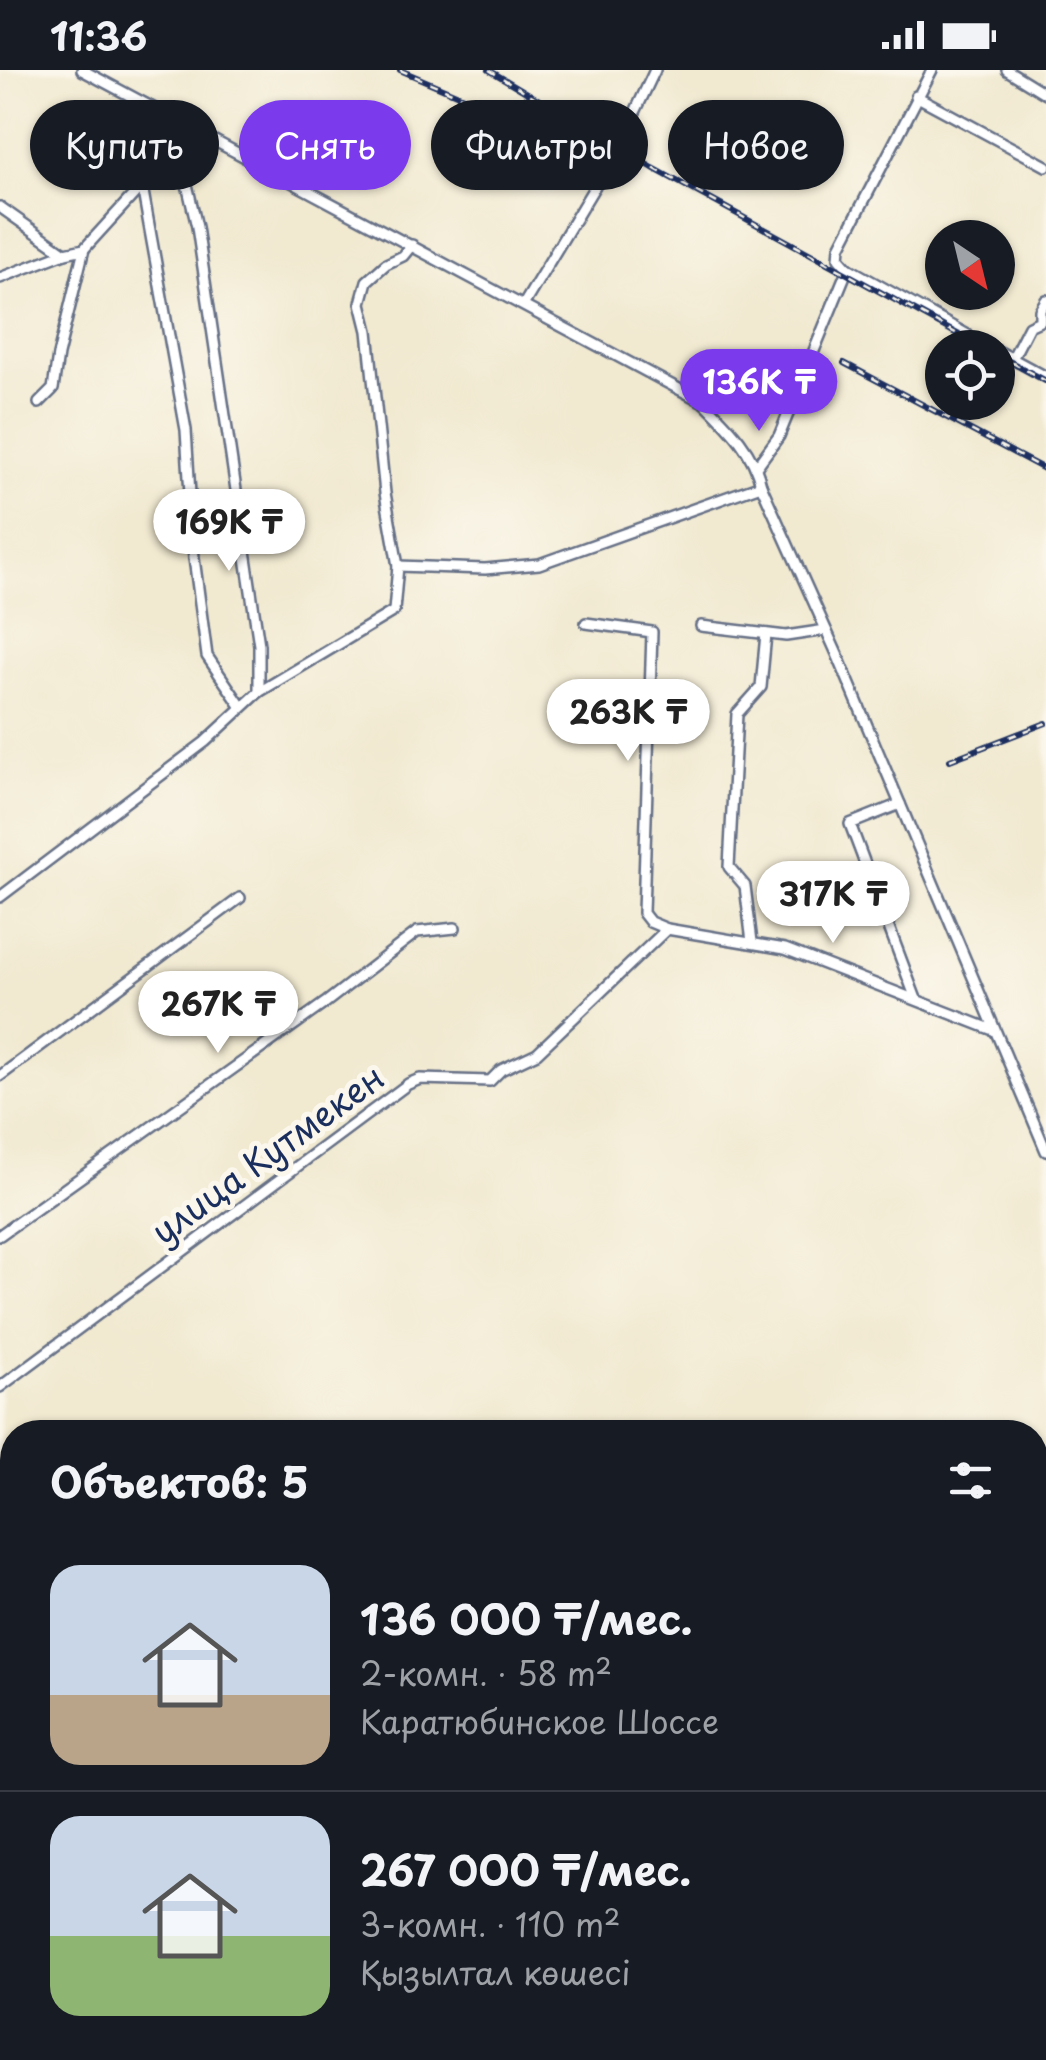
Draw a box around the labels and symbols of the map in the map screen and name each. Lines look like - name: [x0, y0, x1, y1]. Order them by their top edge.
- north arrow: [925, 220, 1015, 310]
- pin: 136K ₸: [678, 349, 840, 434]
- pin: 169K ₸: [148, 489, 310, 574]
- pin: 263K ₸: [547, 679, 709, 764]
- pin: 317K ₸: [752, 861, 914, 946]
- pin: 267K ₸: [137, 971, 299, 1056]
- street label: улица Кутмекен: [139, 1050, 394, 1256]

